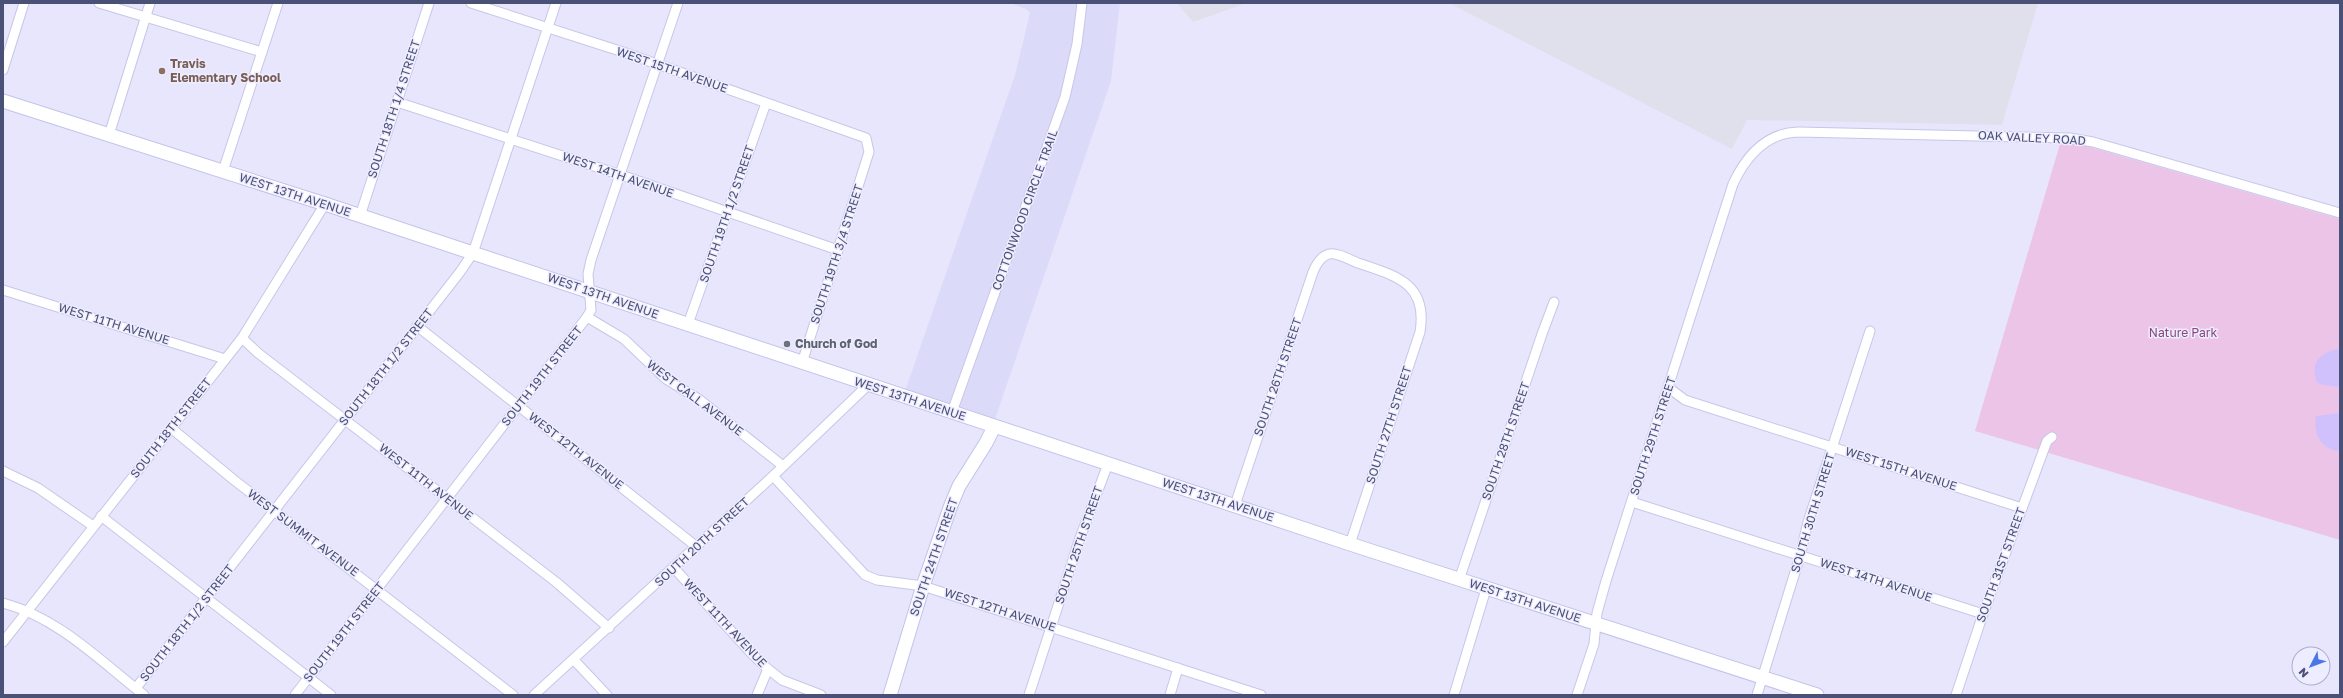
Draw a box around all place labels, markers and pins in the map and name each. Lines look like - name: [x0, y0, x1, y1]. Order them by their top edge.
- place label: Travis Elementary School: [170, 56, 281, 85]
- marker: Travis Elementary School: [157, 66, 167, 76]
- place label: Church of God: [795, 336, 878, 351]
- marker: Church of God: [782, 339, 792, 349]

